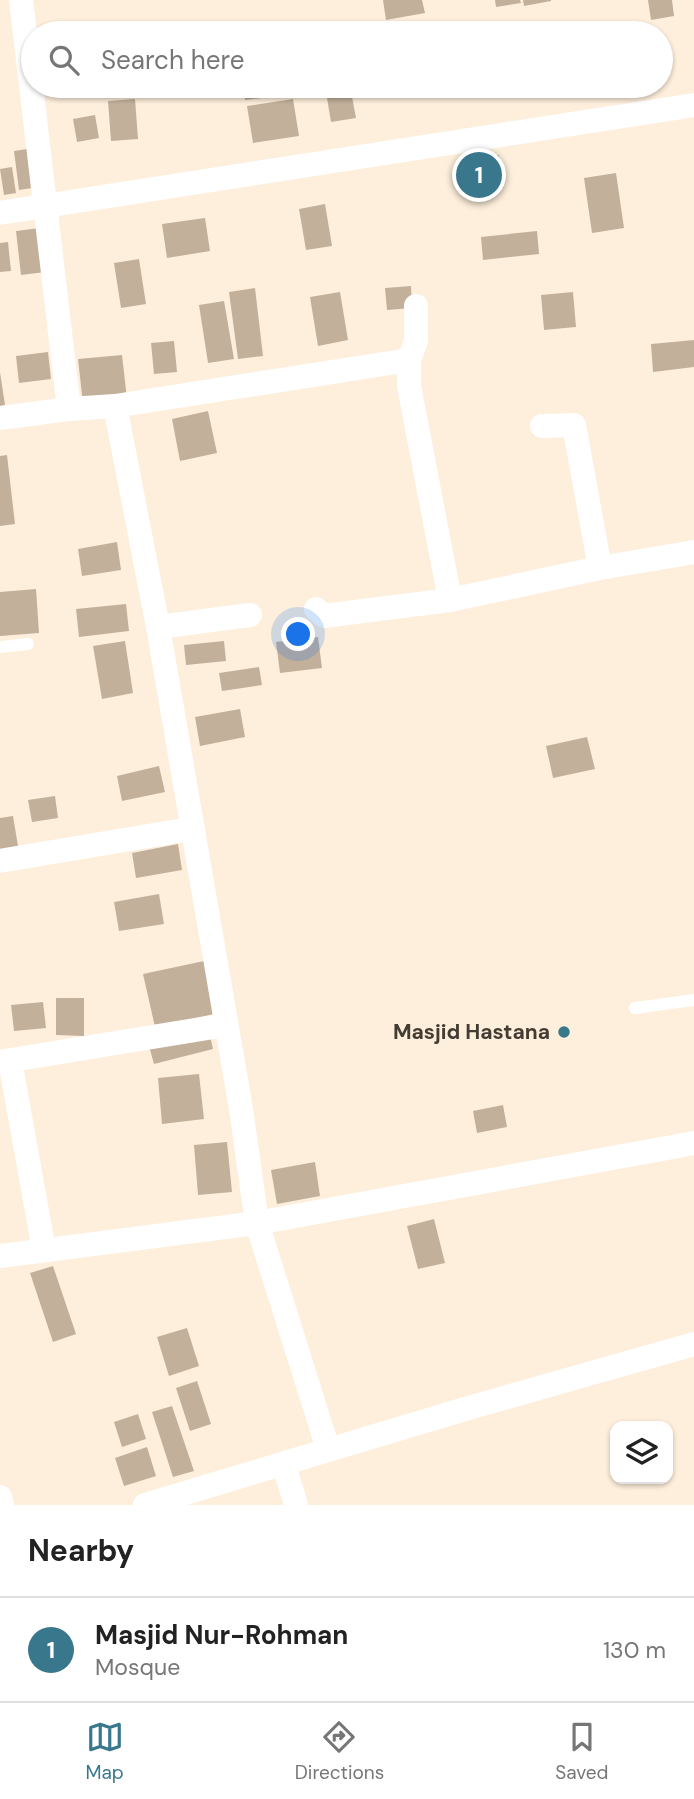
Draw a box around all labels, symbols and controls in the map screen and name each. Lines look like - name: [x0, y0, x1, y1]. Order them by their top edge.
- search box: [21, 21, 673, 98]
- icon: search: [45, 41, 83, 79]
- text: Search here: [101, 43, 244, 77]
- pin: 1: [456, 149, 502, 201]
- your location: [281, 617, 315, 651]
- place label: Masjid Hastana: [393, 1018, 550, 1046]
- marker: Masjid Hastana: [556, 1024, 572, 1040]
- map controls: [610, 1421, 673, 1484]
- button: layers: [610, 1421, 673, 1484]
- text: Nearby: [28, 1531, 134, 1570]
- text: Masjid Nur-Rohman: [95, 1618, 348, 1652]
- text: 1: [47, 1635, 55, 1665]
- text: 130 m: [603, 1635, 666, 1665]
- text: Mosque: [95, 1652, 180, 1682]
- tab: Map: [86, 1718, 124, 1785]
- tab: Directions: [295, 1718, 384, 1785]
- tab: Saved: [555, 1718, 608, 1785]

